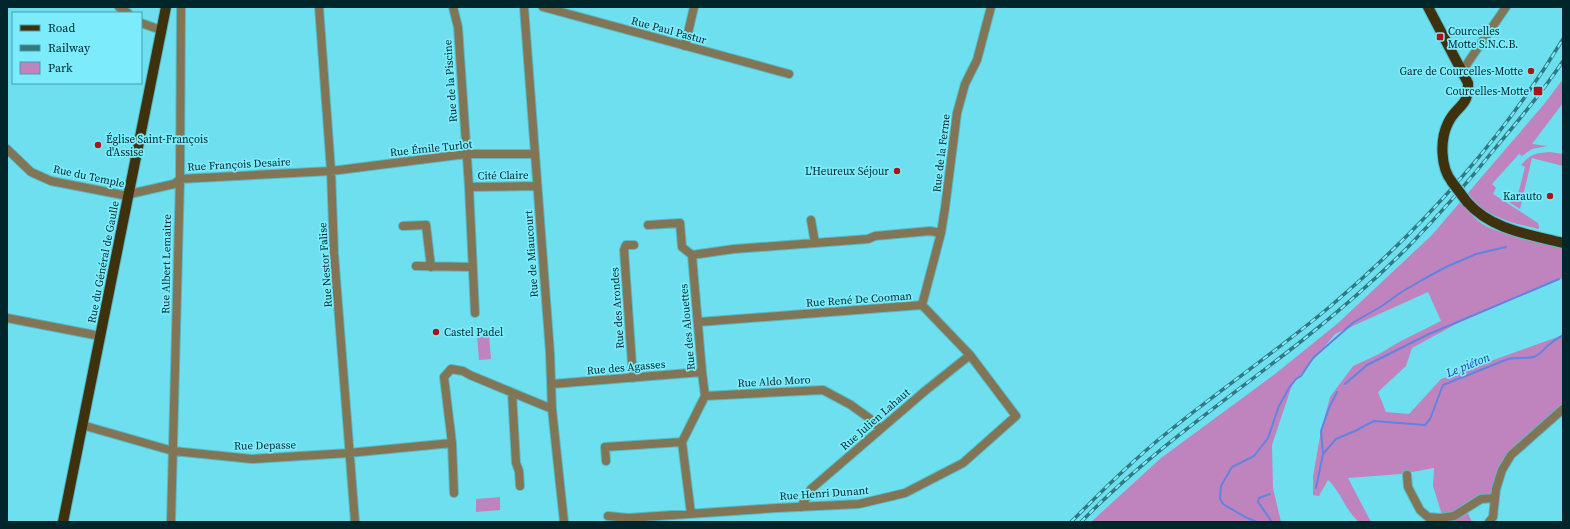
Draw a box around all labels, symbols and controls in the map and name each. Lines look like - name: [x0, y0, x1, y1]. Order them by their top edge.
- legend: [12, 12, 142, 84]
- street label: Rue Paul Pastur: [630, 13, 708, 48]
- text: Road: [48, 20, 75, 36]
- place label: Courcelles Motte S.N.C.B.: [1448, 24, 1518, 52]
- marker: Courcelles Motte S.N.C.B.: [1435, 32, 1445, 42]
- street label: Rue de la Piscine: [440, 39, 461, 123]
- text: Railway: [48, 40, 91, 56]
- text: Park: [48, 60, 73, 76]
- place label: Gare de Courcelles-Motte: [1399, 64, 1523, 79]
- marker: Gare de Courcelles-Motte: [1526, 66, 1536, 76]
- place label: Courcelles-Motte: [1446, 84, 1529, 99]
- marker: Courcelles-Motte: [1532, 85, 1544, 97]
- street label: Rue de la Ferme: [929, 113, 954, 193]
- place label: Église Saint-François d'Assise: [106, 132, 208, 160]
- street label: Rue Émile Turlot: [389, 137, 473, 160]
- marker: Église Saint-François d'Assise: [93, 140, 103, 150]
- street label: Rue François Desaire: [187, 154, 292, 175]
- street label: Rue du Temple: [52, 162, 126, 191]
- place label: L'Heureux Séjour: [805, 164, 889, 179]
- marker: L'Heureux Séjour: [892, 166, 902, 176]
- street label: Cité Claire: [477, 168, 529, 183]
- place label: Karauto: [1503, 189, 1542, 204]
- marker: Karauto: [1545, 191, 1555, 201]
- street label: Rue du Général de Gaulle: [84, 199, 123, 324]
- street label: Rue de Miaucourt: [521, 210, 542, 298]
- street label: Rue Albert Lemaitre: [158, 214, 175, 314]
- street label: Rue Nestor Falise: [315, 222, 336, 308]
- street label: Rue des Arondes: [607, 266, 628, 349]
- street label: Rue des Alouettes: [676, 283, 699, 371]
- street label: Rue René De Cooman: [806, 288, 913, 311]
- place label: Castel Padel: [444, 325, 503, 340]
- marker: Castel Padel: [431, 327, 441, 337]
- water label: Le piéton: [1443, 349, 1492, 381]
- street label: Rue des Agasses: [586, 357, 666, 378]
- street label: Rue Aldo Moro: [737, 372, 811, 391]
- street label: Rue Julien Lahaut: [837, 385, 914, 454]
- street label: Rue Depasse: [234, 437, 297, 454]
- street label: Rue Henri Dunant: [779, 483, 870, 504]

